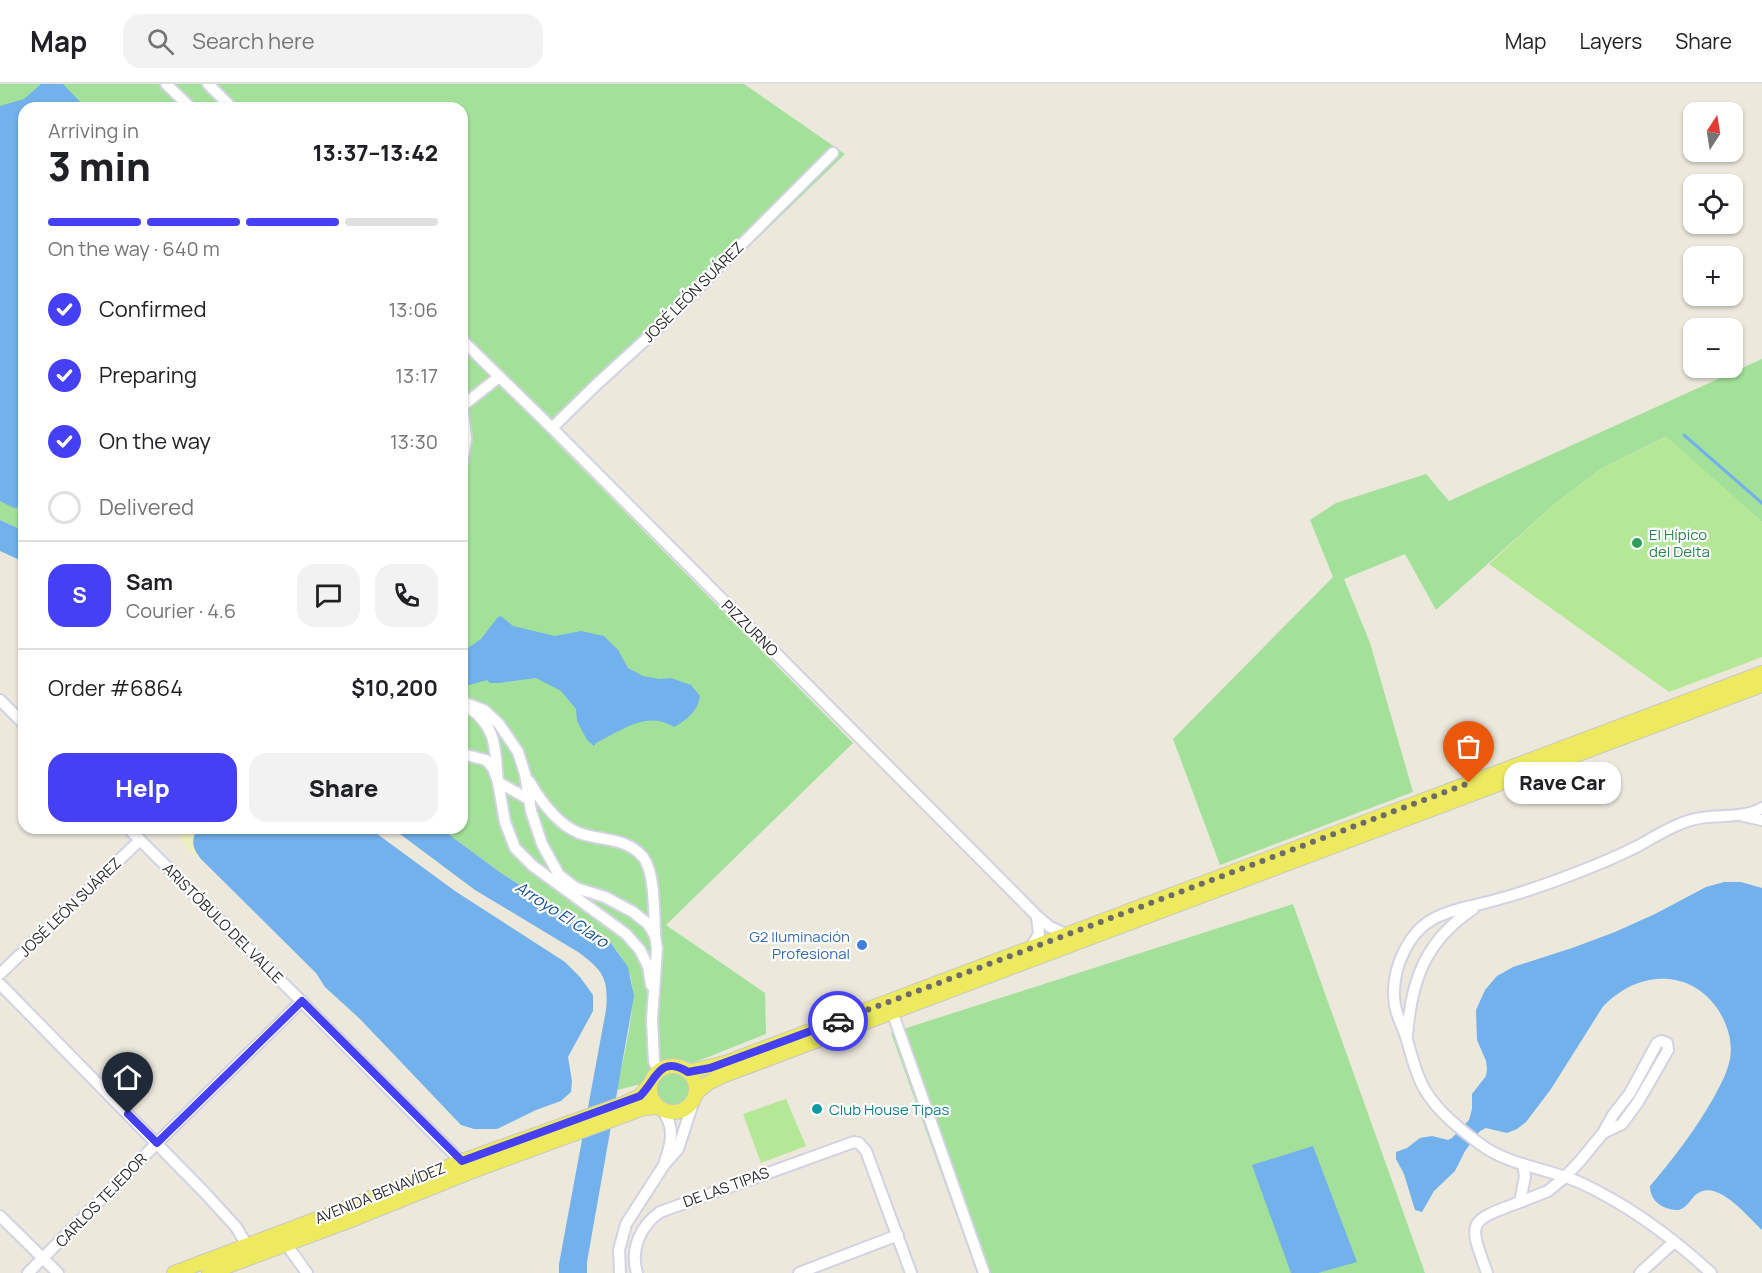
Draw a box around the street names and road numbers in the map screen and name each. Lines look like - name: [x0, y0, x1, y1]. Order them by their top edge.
- street label: JOSÉ LEÓN SUÁREZ: [638, 237, 748, 347]
- street label: PIZZURNO: [717, 595, 783, 661]
- street label: JOSÉ LEÓN SUÁREZ: [14, 853, 126, 961]
- street label: ARISTÓBULO DEL VALLE: [158, 858, 288, 988]
- street label: CARLOS TEJEDOR: [51, 1148, 151, 1252]
- street label: AVENIDA BENAVÍDEZ: [312, 1157, 448, 1229]
- street label: DE LAS TIPAS: [680, 1162, 772, 1212]

